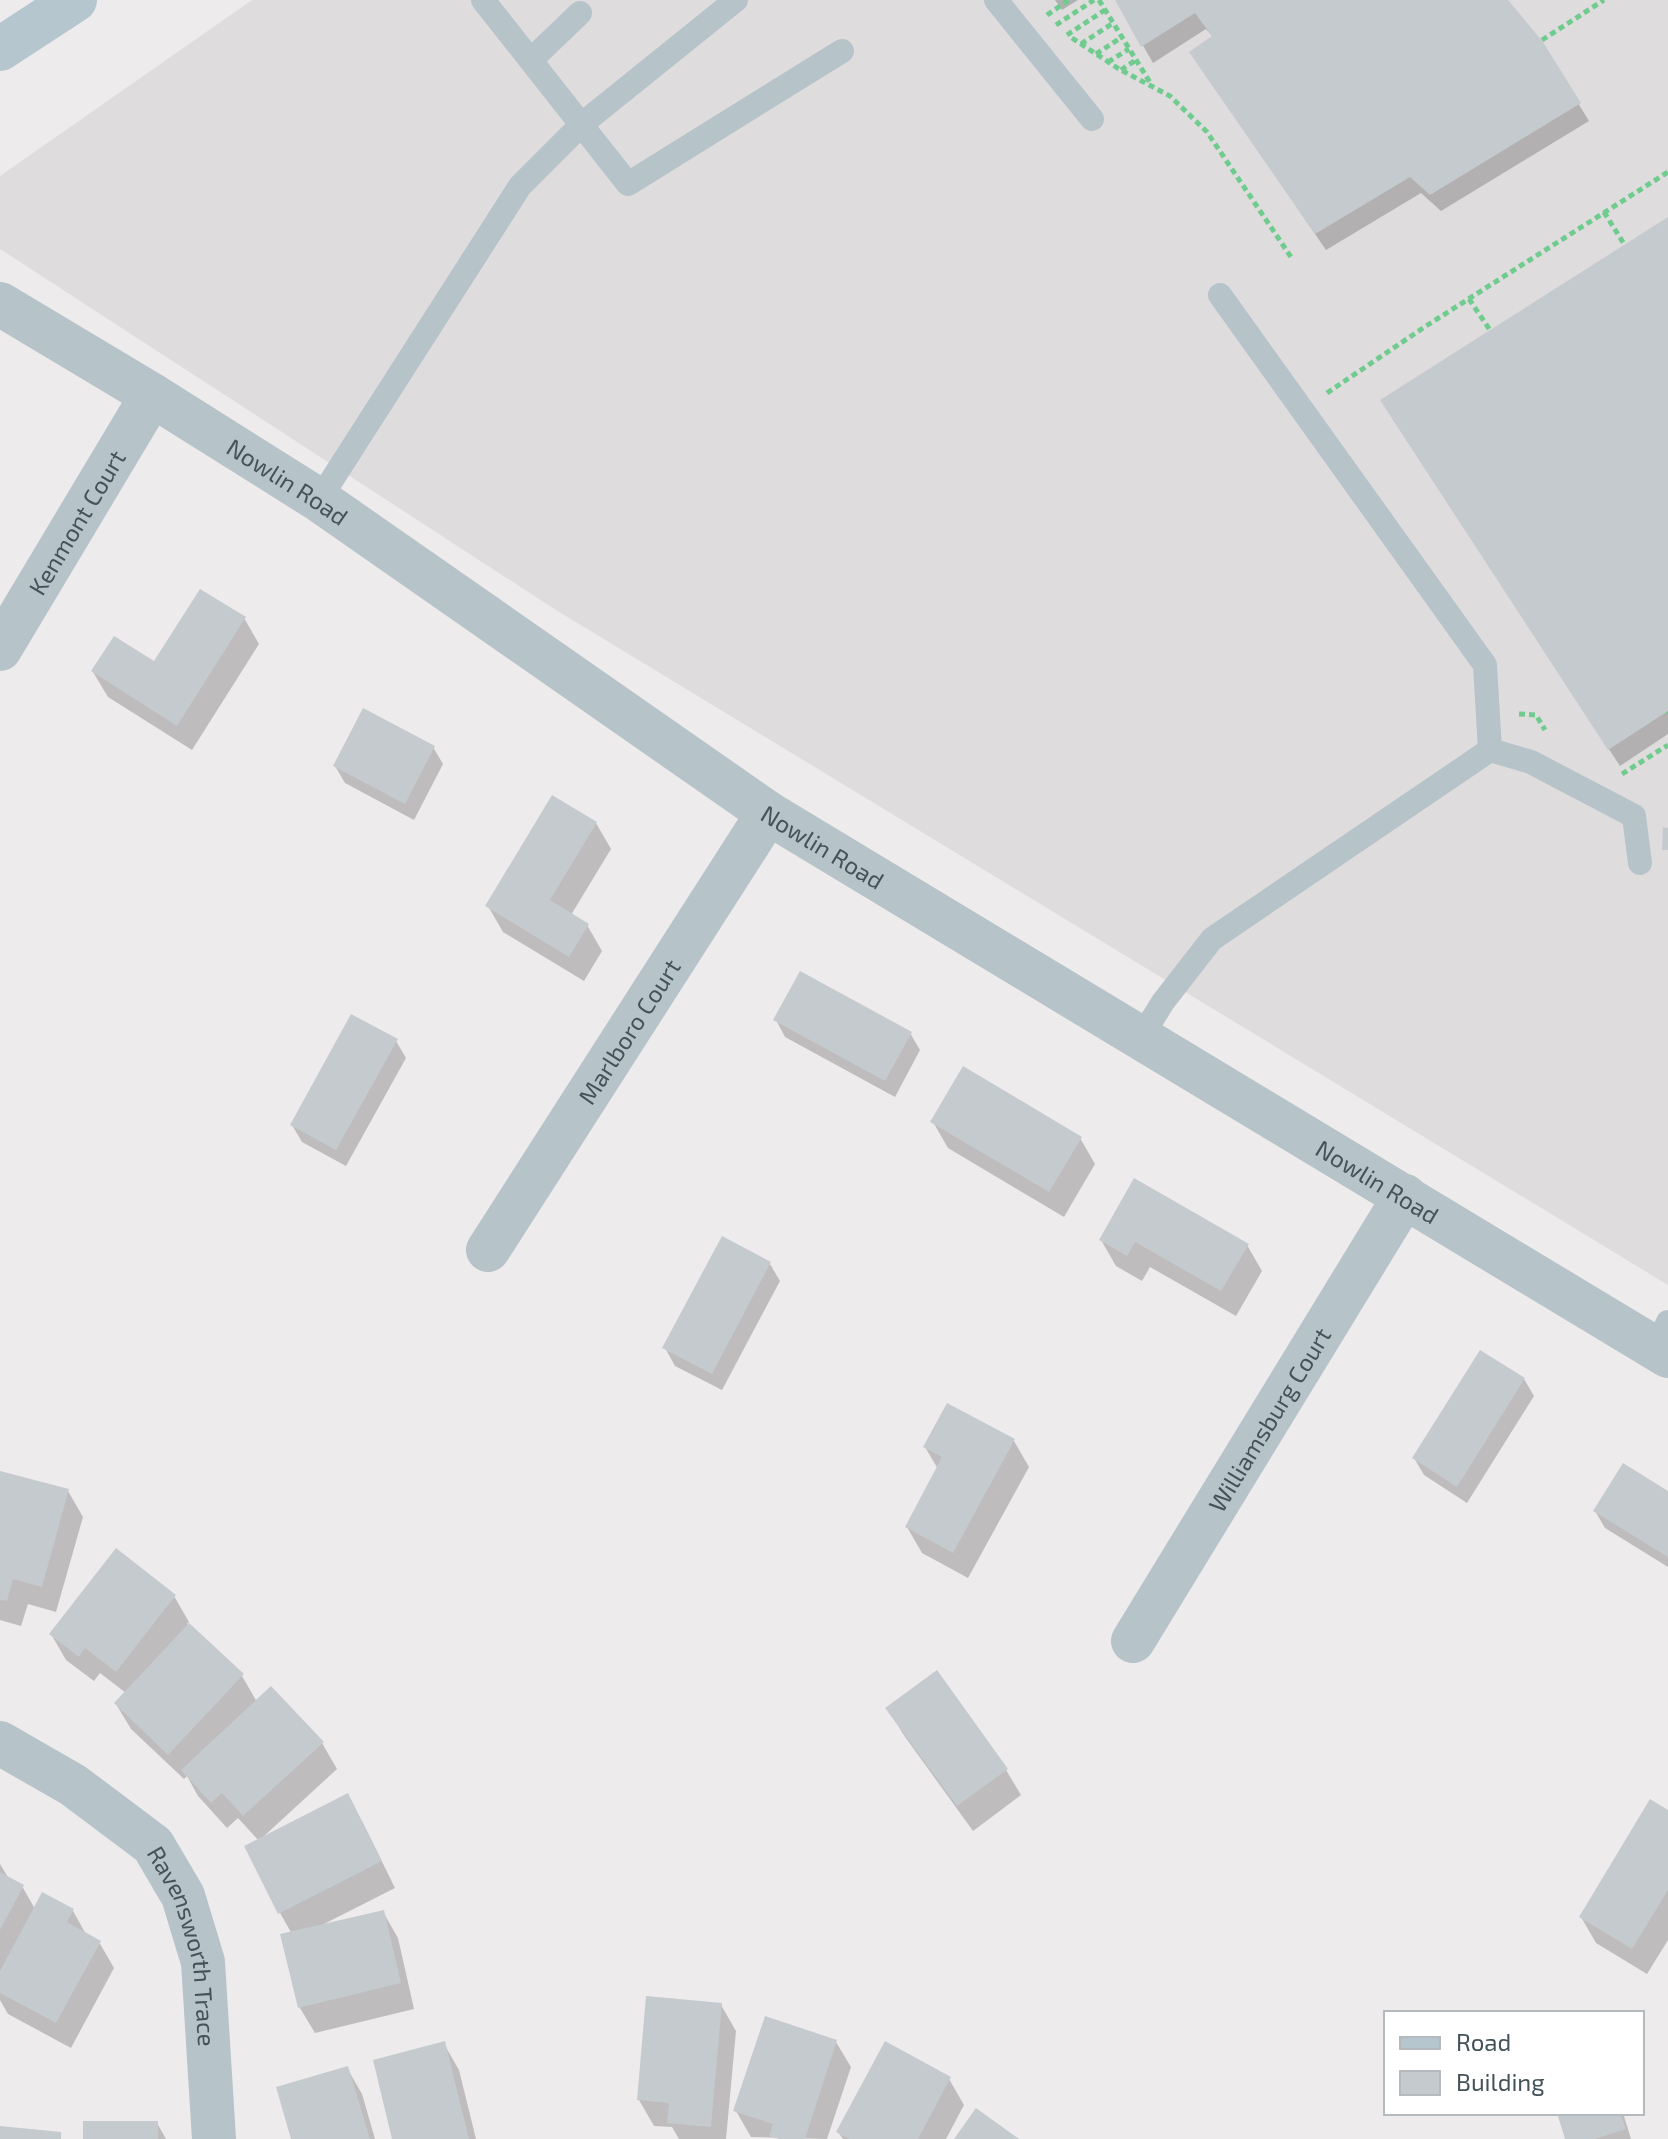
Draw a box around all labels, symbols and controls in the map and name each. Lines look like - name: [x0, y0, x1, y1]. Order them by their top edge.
- street label: Nowlin Road: [222, 432, 354, 531]
- street label: Kenmont Court: [22, 444, 130, 600]
- street label: Nowlin Road: [756, 798, 890, 894]
- street label: Marlboro Court: [571, 953, 685, 1109]
- street label: Nowlin Road: [1311, 1133, 1444, 1229]
- street label: Williamsburg Court: [1201, 1322, 1336, 1517]
- street label: Ravensworth Trace: [142, 1840, 223, 2047]
- legend: [1384, 2011, 1644, 2115]
- text: Road: [1456, 2027, 1511, 2056]
- text: Building: [1456, 2067, 1545, 2096]

